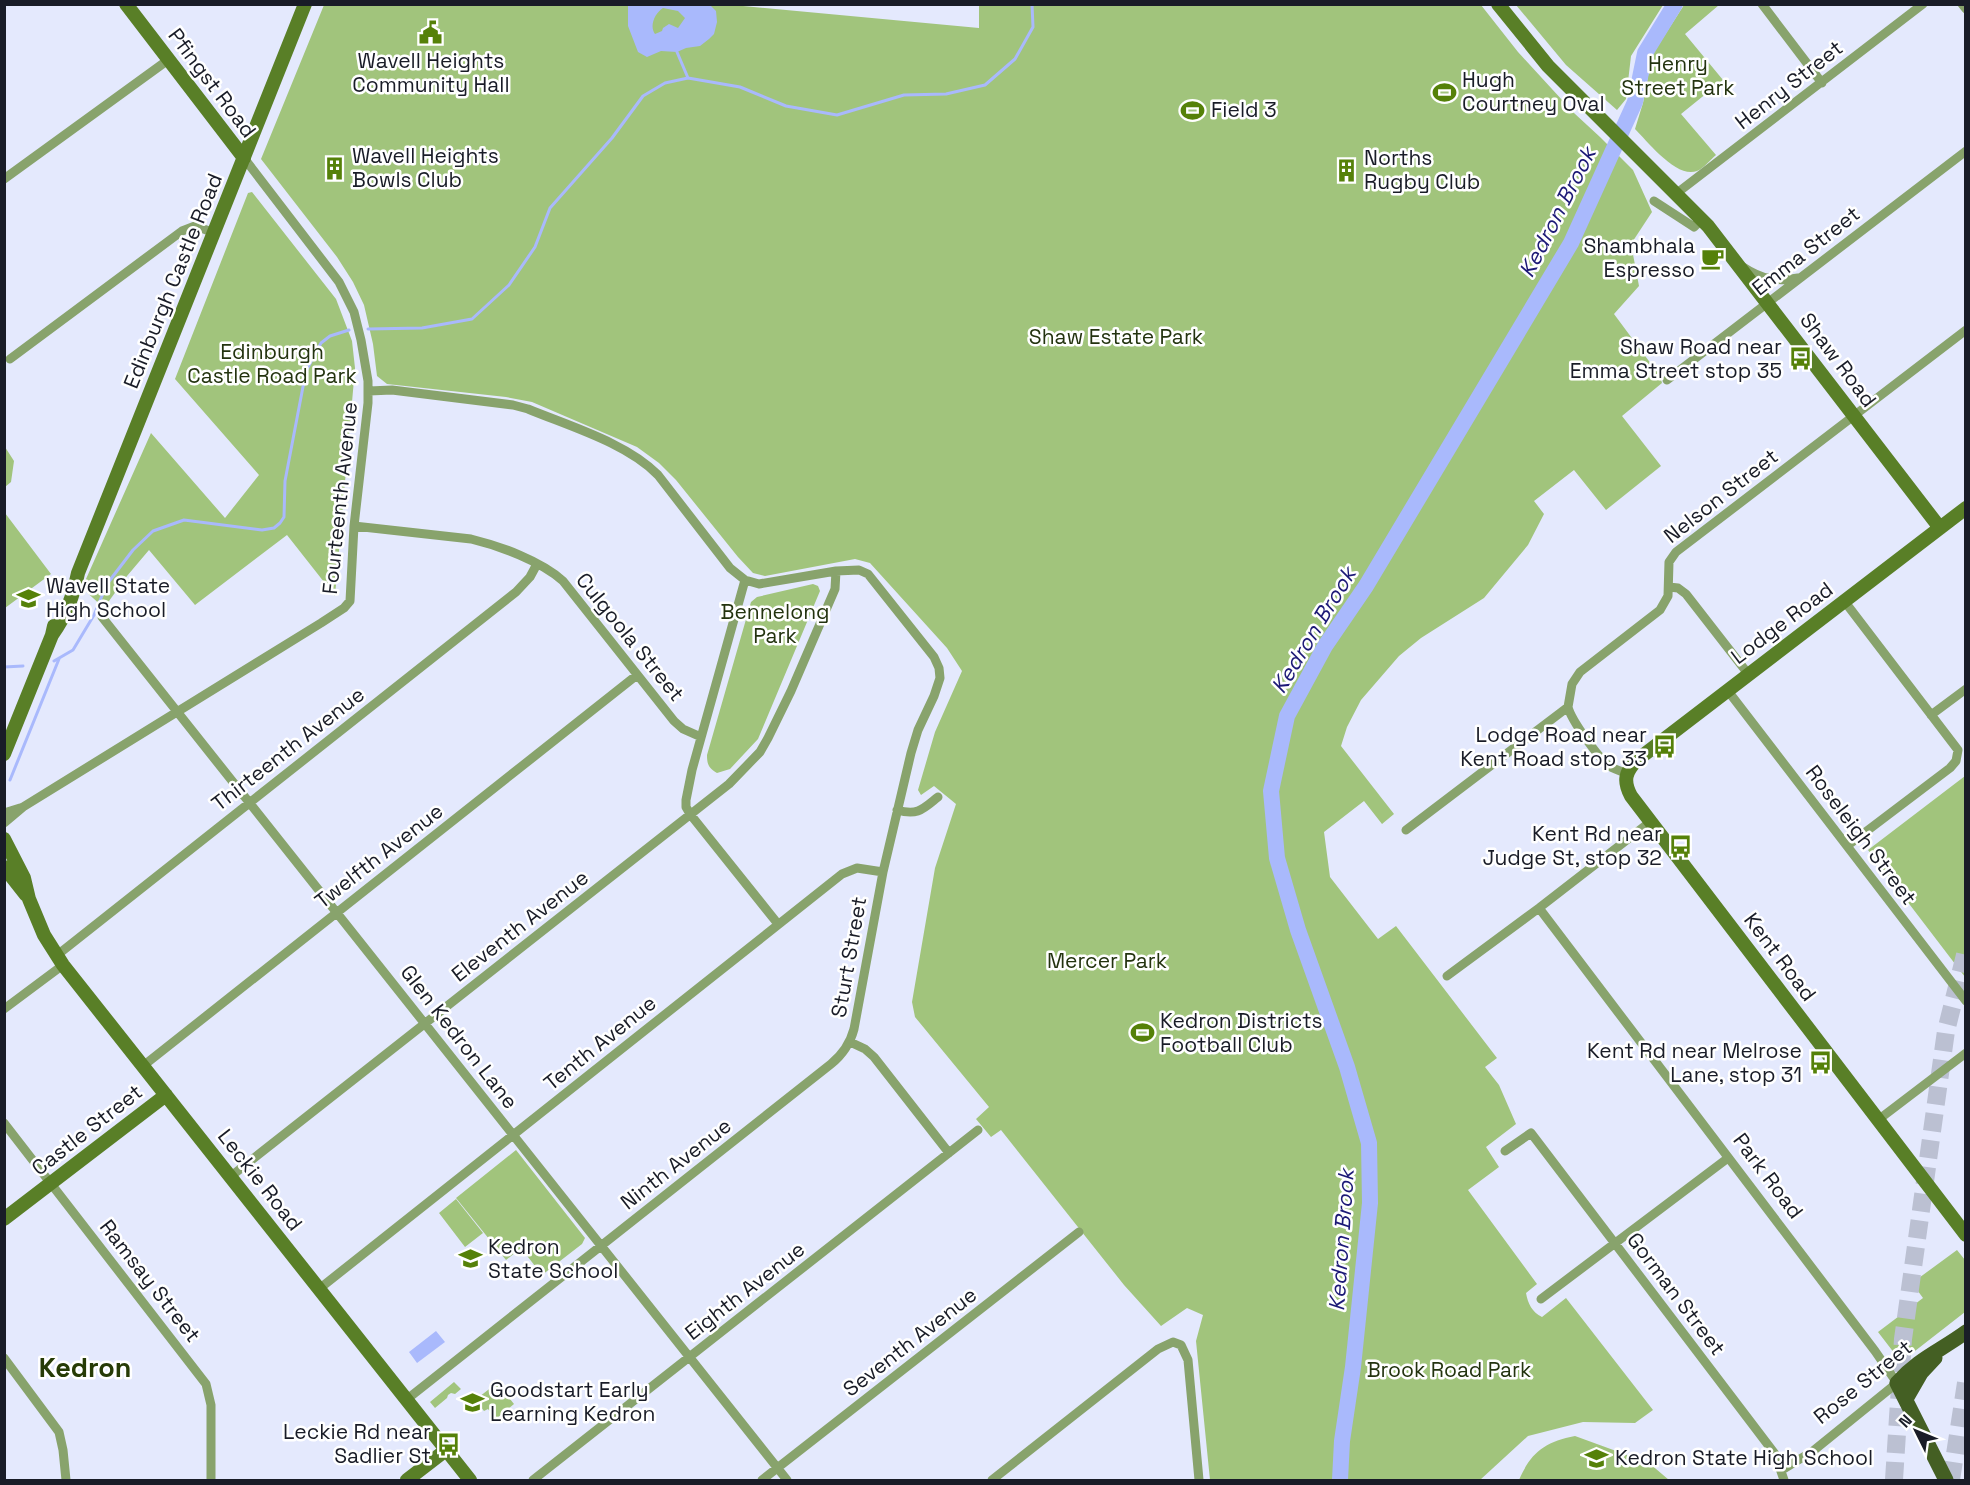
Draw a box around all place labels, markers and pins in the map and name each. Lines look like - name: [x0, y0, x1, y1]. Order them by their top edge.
- public building icon: Wavell Heights Community Hall: [418, 20, 444, 46]
- place label: Wavell Heights Community Hall: [352, 47, 510, 98]
- place label: Hugh Courtney Oval: [1462, 66, 1605, 117]
- sports icon: Hugh Courtney Oval: [1431, 79, 1457, 105]
- place label: Field 3: [1211, 96, 1277, 123]
- sports icon: Field 3: [1180, 97, 1206, 123]
- place label: Wavell Heights Bowls Club: [352, 142, 499, 193]
- place label: Norths Rugby Club: [1364, 144, 1480, 195]
- building icon: Wavell Heights Bowls Club: [321, 155, 347, 181]
- building icon: Norths Rugby Club: [1333, 157, 1359, 183]
- place label: Shambhala Espresso: [1583, 232, 1695, 283]
- cafe icon: Shambhala Espresso: [1700, 245, 1726, 271]
- place label: Shaw Road near Emma Street stop 35: [1570, 333, 1782, 384]
- bus stop icon: Shaw Road near Emma Street stop 35: [1787, 346, 1813, 372]
- place label: Wavell State High School: [46, 572, 170, 623]
- school or university icon: Wavell State High School: [15, 585, 41, 611]
- place label: Lodge Road near Kent Road stop 33: [1460, 721, 1647, 772]
- bus stop icon: Lodge Road near Kent Road stop 33: [1652, 734, 1678, 760]
- place label: Kent Rd near Judge St, stop 32: [1483, 820, 1662, 871]
- bus stop icon: Kent Rd near Judge St, stop 32: [1667, 833, 1693, 859]
- place label: Kedron Districts Football Club: [1160, 1007, 1323, 1058]
- sports icon: Kedron Districts Football Club: [1129, 1020, 1155, 1046]
- place label: Kent Rd near Melrose Lane, stop 31: [1587, 1037, 1802, 1088]
- bus stop icon: Kent Rd near Melrose Lane, stop 31: [1807, 1050, 1833, 1076]
- place label: Kedron State School: [488, 1233, 618, 1284]
- school or university icon: Kedron State School: [457, 1246, 483, 1272]
- place label: Goodstart Early Learning Kedron: [490, 1376, 655, 1427]
- school or university icon: Goodstart Early Learning Kedron: [459, 1389, 485, 1415]
- place label: Leckie Rd near Sadlier St: [283, 1418, 431, 1469]
- bus stop icon: Leckie Rd near Sadlier St: [436, 1431, 462, 1457]
- place label: Kedron State High School: [1615, 1444, 1873, 1471]
- school or university icon: Kedron State High School: [1584, 1445, 1610, 1471]

